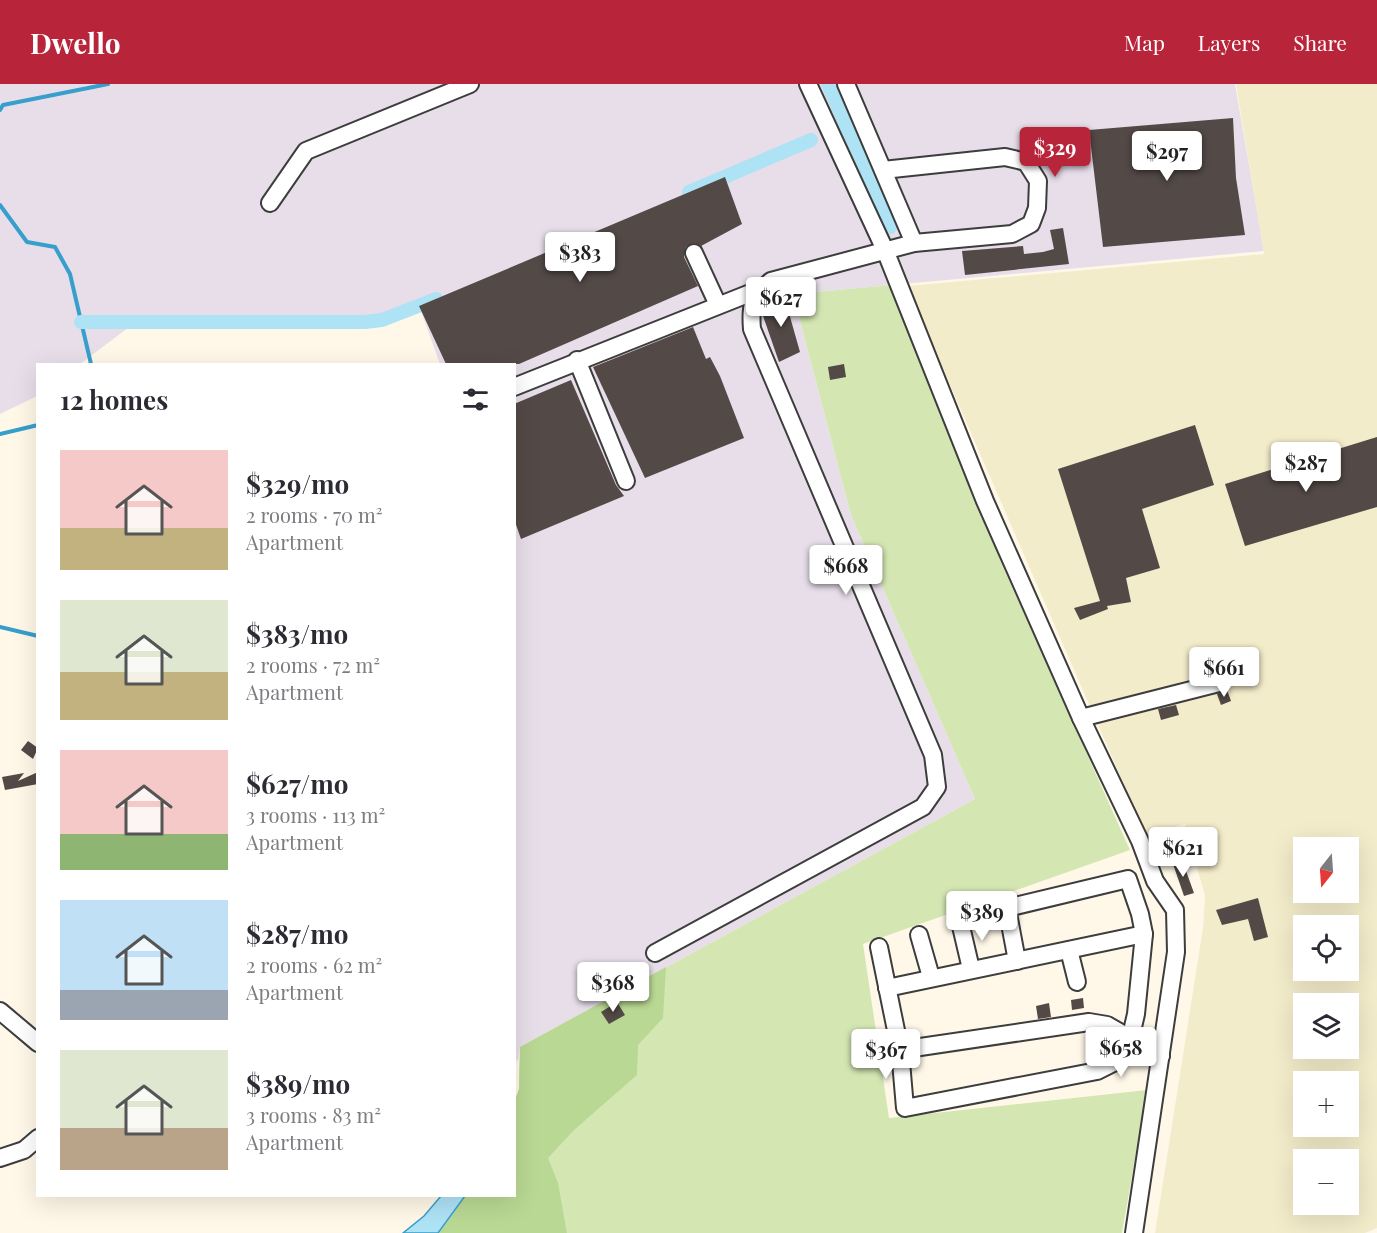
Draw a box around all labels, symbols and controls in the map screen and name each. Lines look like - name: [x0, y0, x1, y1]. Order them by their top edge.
- text: Dwello: [30, 24, 120, 61]
- text: Map: [1124, 28, 1165, 56]
- text: Layers: [1198, 28, 1260, 56]
- text: Share: [1293, 28, 1347, 56]
- pin: $329: [1019, 127, 1091, 178]
- pin: $297: [1131, 131, 1203, 182]
- text: $329: [1034, 133, 1076, 160]
- text: $297: [1146, 137, 1188, 164]
- pin: $383: [544, 232, 616, 283]
- text: $383: [559, 238, 601, 265]
- pin: $627: [745, 277, 817, 328]
- text: $627: [760, 283, 802, 310]
- text: 12 homes: [60, 382, 168, 417]
- icon: filters: [459, 383, 492, 416]
- pin: $287: [1270, 442, 1342, 493]
- text: $287: [1285, 448, 1327, 475]
- text: $329/mo: [246, 466, 349, 501]
- icon: home: [108, 474, 180, 546]
- text: 2 rooms · 70 m²: [246, 501, 383, 528]
- text: Apartment: [246, 528, 343, 555]
- pin: $668: [810, 545, 882, 596]
- text: $668: [823, 551, 869, 578]
- text: $383/mo: [246, 616, 348, 651]
- icon: home: [108, 624, 180, 696]
- pin: $661: [1188, 647, 1260, 698]
- text: 2 rooms · 72 m²: [246, 651, 380, 678]
- text: $661: [1203, 653, 1245, 680]
- text: Apartment: [246, 678, 343, 705]
- text: $627/mo: [246, 766, 348, 801]
- icon: home: [108, 774, 180, 846]
- text: 3 rooms · 113 m²: [246, 801, 385, 828]
- pin: $621: [1147, 827, 1219, 878]
- text: Apartment: [246, 828, 343, 855]
- text: $621: [1163, 833, 1203, 860]
- north arrow: [1293, 837, 1359, 903]
- map controls: [1293, 837, 1359, 1215]
- pin: $389: [946, 891, 1018, 942]
- text: $389: [960, 897, 1004, 924]
- button: locate: [1293, 915, 1359, 981]
- text: $287/mo: [246, 916, 348, 951]
- icon: home: [108, 924, 180, 996]
- text: 2 rooms · 62 m²: [246, 951, 382, 978]
- pin: $368: [577, 962, 649, 1013]
- text: $368: [591, 968, 635, 995]
- text: Apartment: [246, 978, 343, 1005]
- button: layers: [1293, 993, 1359, 1059]
- pin: $658: [1085, 1027, 1157, 1078]
- pin: $367: [850, 1029, 922, 1080]
- text: $658: [1099, 1033, 1143, 1060]
- text: $367: [865, 1035, 907, 1062]
- text: $389/mo: [246, 1066, 350, 1101]
- button: +: [1293, 1071, 1359, 1137]
- icon: home: [108, 1074, 180, 1146]
- text: 3 rooms · 83 m²: [246, 1101, 381, 1128]
- text: Apartment: [246, 1128, 343, 1155]
- button: −: [1293, 1149, 1359, 1215]

